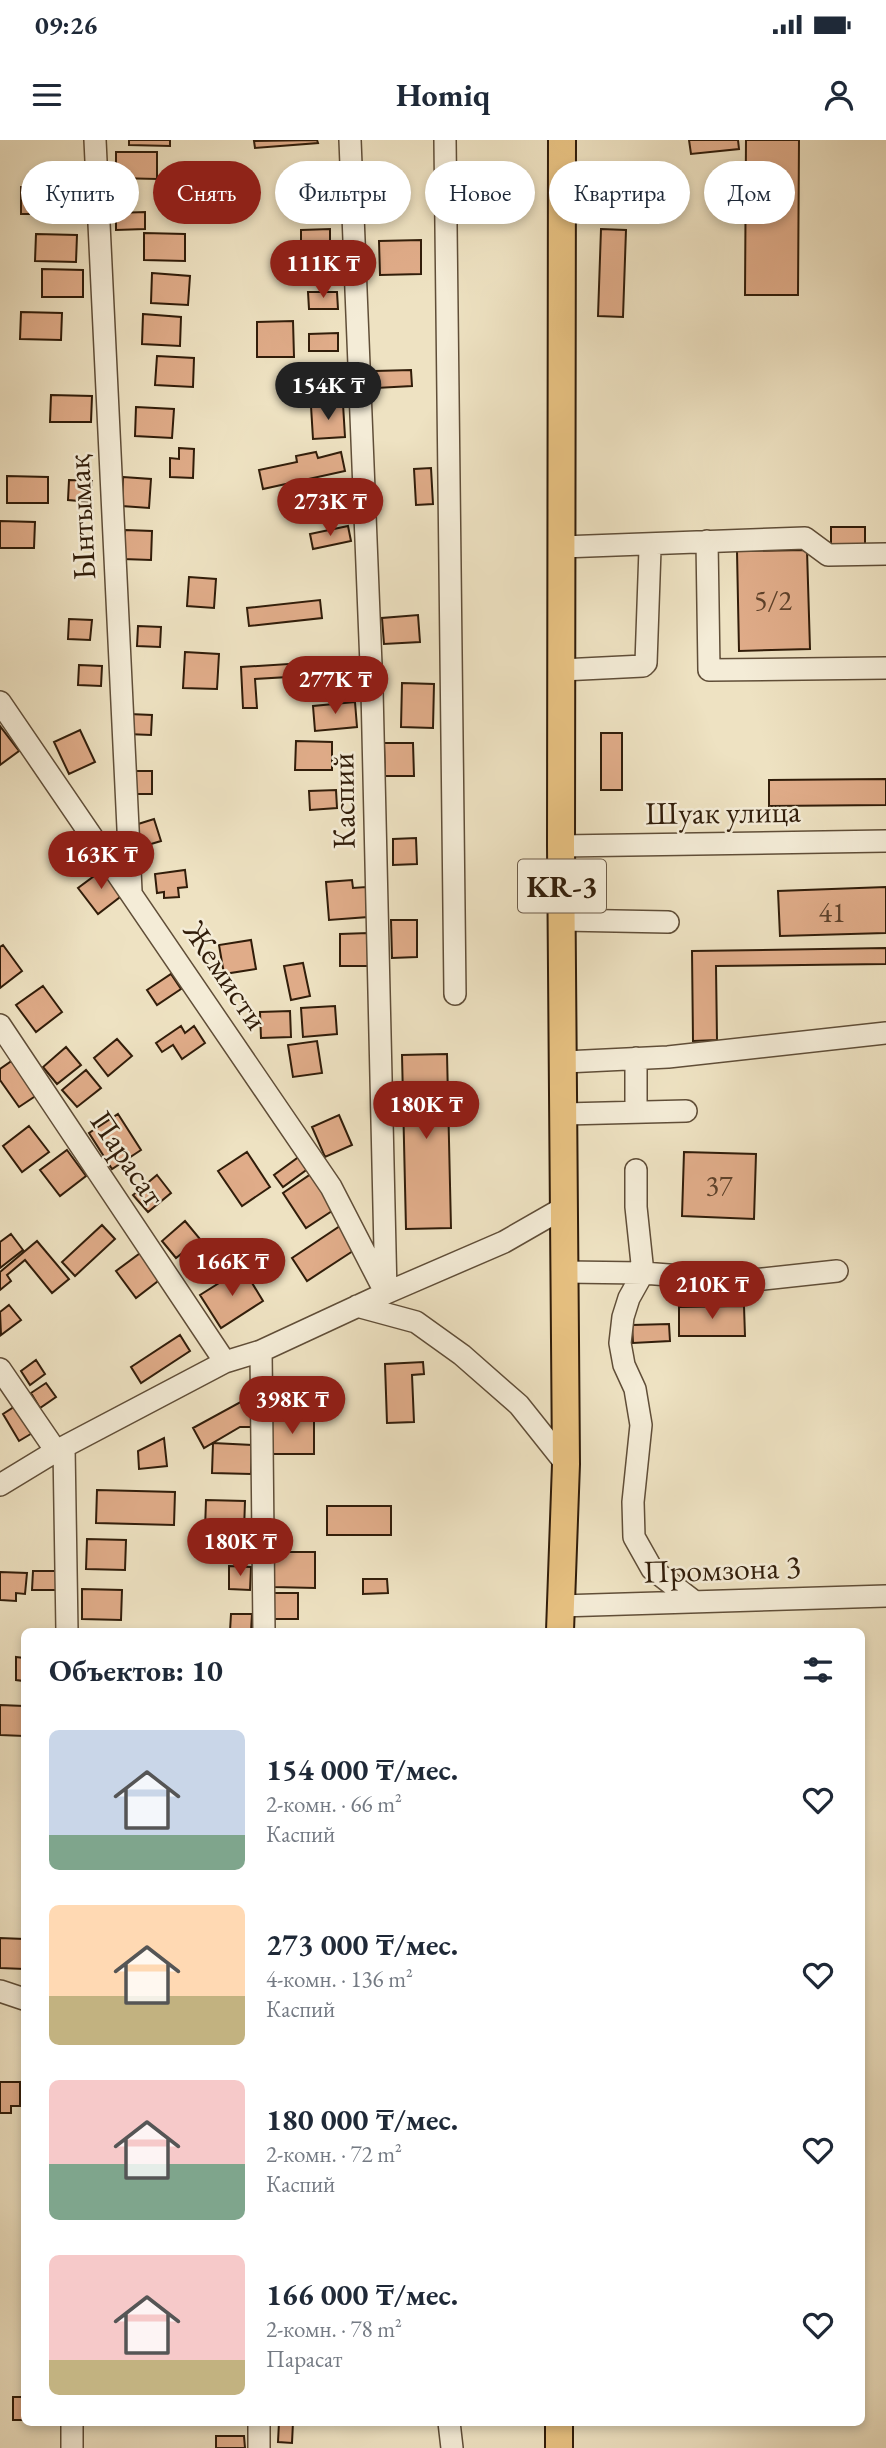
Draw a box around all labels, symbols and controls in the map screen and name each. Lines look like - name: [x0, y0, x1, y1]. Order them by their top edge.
- text: 09:26: [35, 8, 97, 42]
- text: Homiq: [396, 74, 490, 116]
- icon: menu: [28, 76, 66, 114]
- icon: person: [820, 76, 858, 114]
- chip: Купить: [21, 161, 139, 224]
- chip: Снять: [153, 161, 261, 224]
- chip: Фильтры: [275, 161, 411, 224]
- chip: Новое: [425, 161, 535, 224]
- chip: Квартира: [549, 161, 690, 224]
- chip: Дом: [704, 161, 795, 224]
- pin: 111K ₸: [266, 240, 380, 300]
- text: 111K ₸: [286, 248, 360, 278]
- pin: 154K ₸: [271, 362, 385, 422]
- text: 154K ₸: [291, 370, 365, 400]
- street label: Ынтымақ: [57, 453, 105, 581]
- pin: 273K ₸: [273, 478, 387, 538]
- text: 273K ₸: [293, 486, 367, 516]
- house number: 5/2: [754, 582, 793, 618]
- pin: 277K ₸: [278, 656, 392, 716]
- text: 277K ₸: [298, 664, 372, 694]
- street label: Каспий: [321, 752, 365, 850]
- street label: Шуак улица: [645, 790, 801, 834]
- pin: 163K ₸: [44, 832, 158, 891]
- text: 163K ₸: [64, 839, 138, 869]
- road number: KR-3: [518, 860, 606, 912]
- house number: 41: [819, 894, 845, 930]
- street label: Жемисти: [174, 911, 278, 1038]
- pin: 180K ₸: [369, 1082, 483, 1141]
- text: 180K ₸: [389, 1089, 463, 1119]
- street label: Парасат: [81, 1102, 175, 1214]
- house number: 37: [706, 1167, 733, 1203]
- pin: 166K ₸: [175, 1238, 289, 1298]
- text: 166K ₸: [195, 1246, 269, 1276]
- pin: 210K ₸: [655, 1262, 769, 1321]
- text: 210K ₸: [675, 1269, 749, 1299]
- pin: 398K ₸: [235, 1376, 349, 1436]
- text: 398K ₸: [255, 1384, 329, 1414]
- pin: 180K ₸: [183, 1518, 297, 1578]
- text: 180K ₸: [203, 1526, 277, 1556]
- street label: Промзона 3: [642, 1545, 802, 1593]
- text: Объектов: 10: [49, 1651, 223, 1690]
- icon: filters: [799, 1651, 837, 1689]
- text: 154 000 ₸/мес.: [266, 1750, 458, 1789]
- icon: home: [105, 1758, 189, 1842]
- icon: heart: [799, 1781, 837, 1819]
- text: 2-комн. · 66 m²: [266, 1789, 402, 1819]
- text: Каспий: [266, 1819, 335, 1849]
- text: 273 000 ₸/мес.: [266, 1925, 458, 1964]
- icon: home: [105, 1933, 189, 2017]
- icon: heart: [799, 1956, 837, 1994]
- text: 4-комн. · 136 m²: [266, 1964, 413, 1994]
- text: Каспий: [266, 1994, 335, 2024]
- text: 180 000 ₸/мес.: [266, 2100, 458, 2139]
- icon: home: [105, 2108, 189, 2192]
- icon: heart: [799, 2131, 837, 2169]
- text: 2-комн. · 72 m²: [266, 2139, 402, 2169]
- text: Каспий: [266, 2169, 335, 2199]
- text: 166 000 ₸/мес.: [266, 2275, 458, 2314]
- icon: home: [105, 2283, 189, 2367]
- icon: heart: [799, 2306, 837, 2344]
- text: 2-комн. · 78 m²: [266, 2314, 402, 2344]
- text: Парасат: [266, 2344, 343, 2374]

